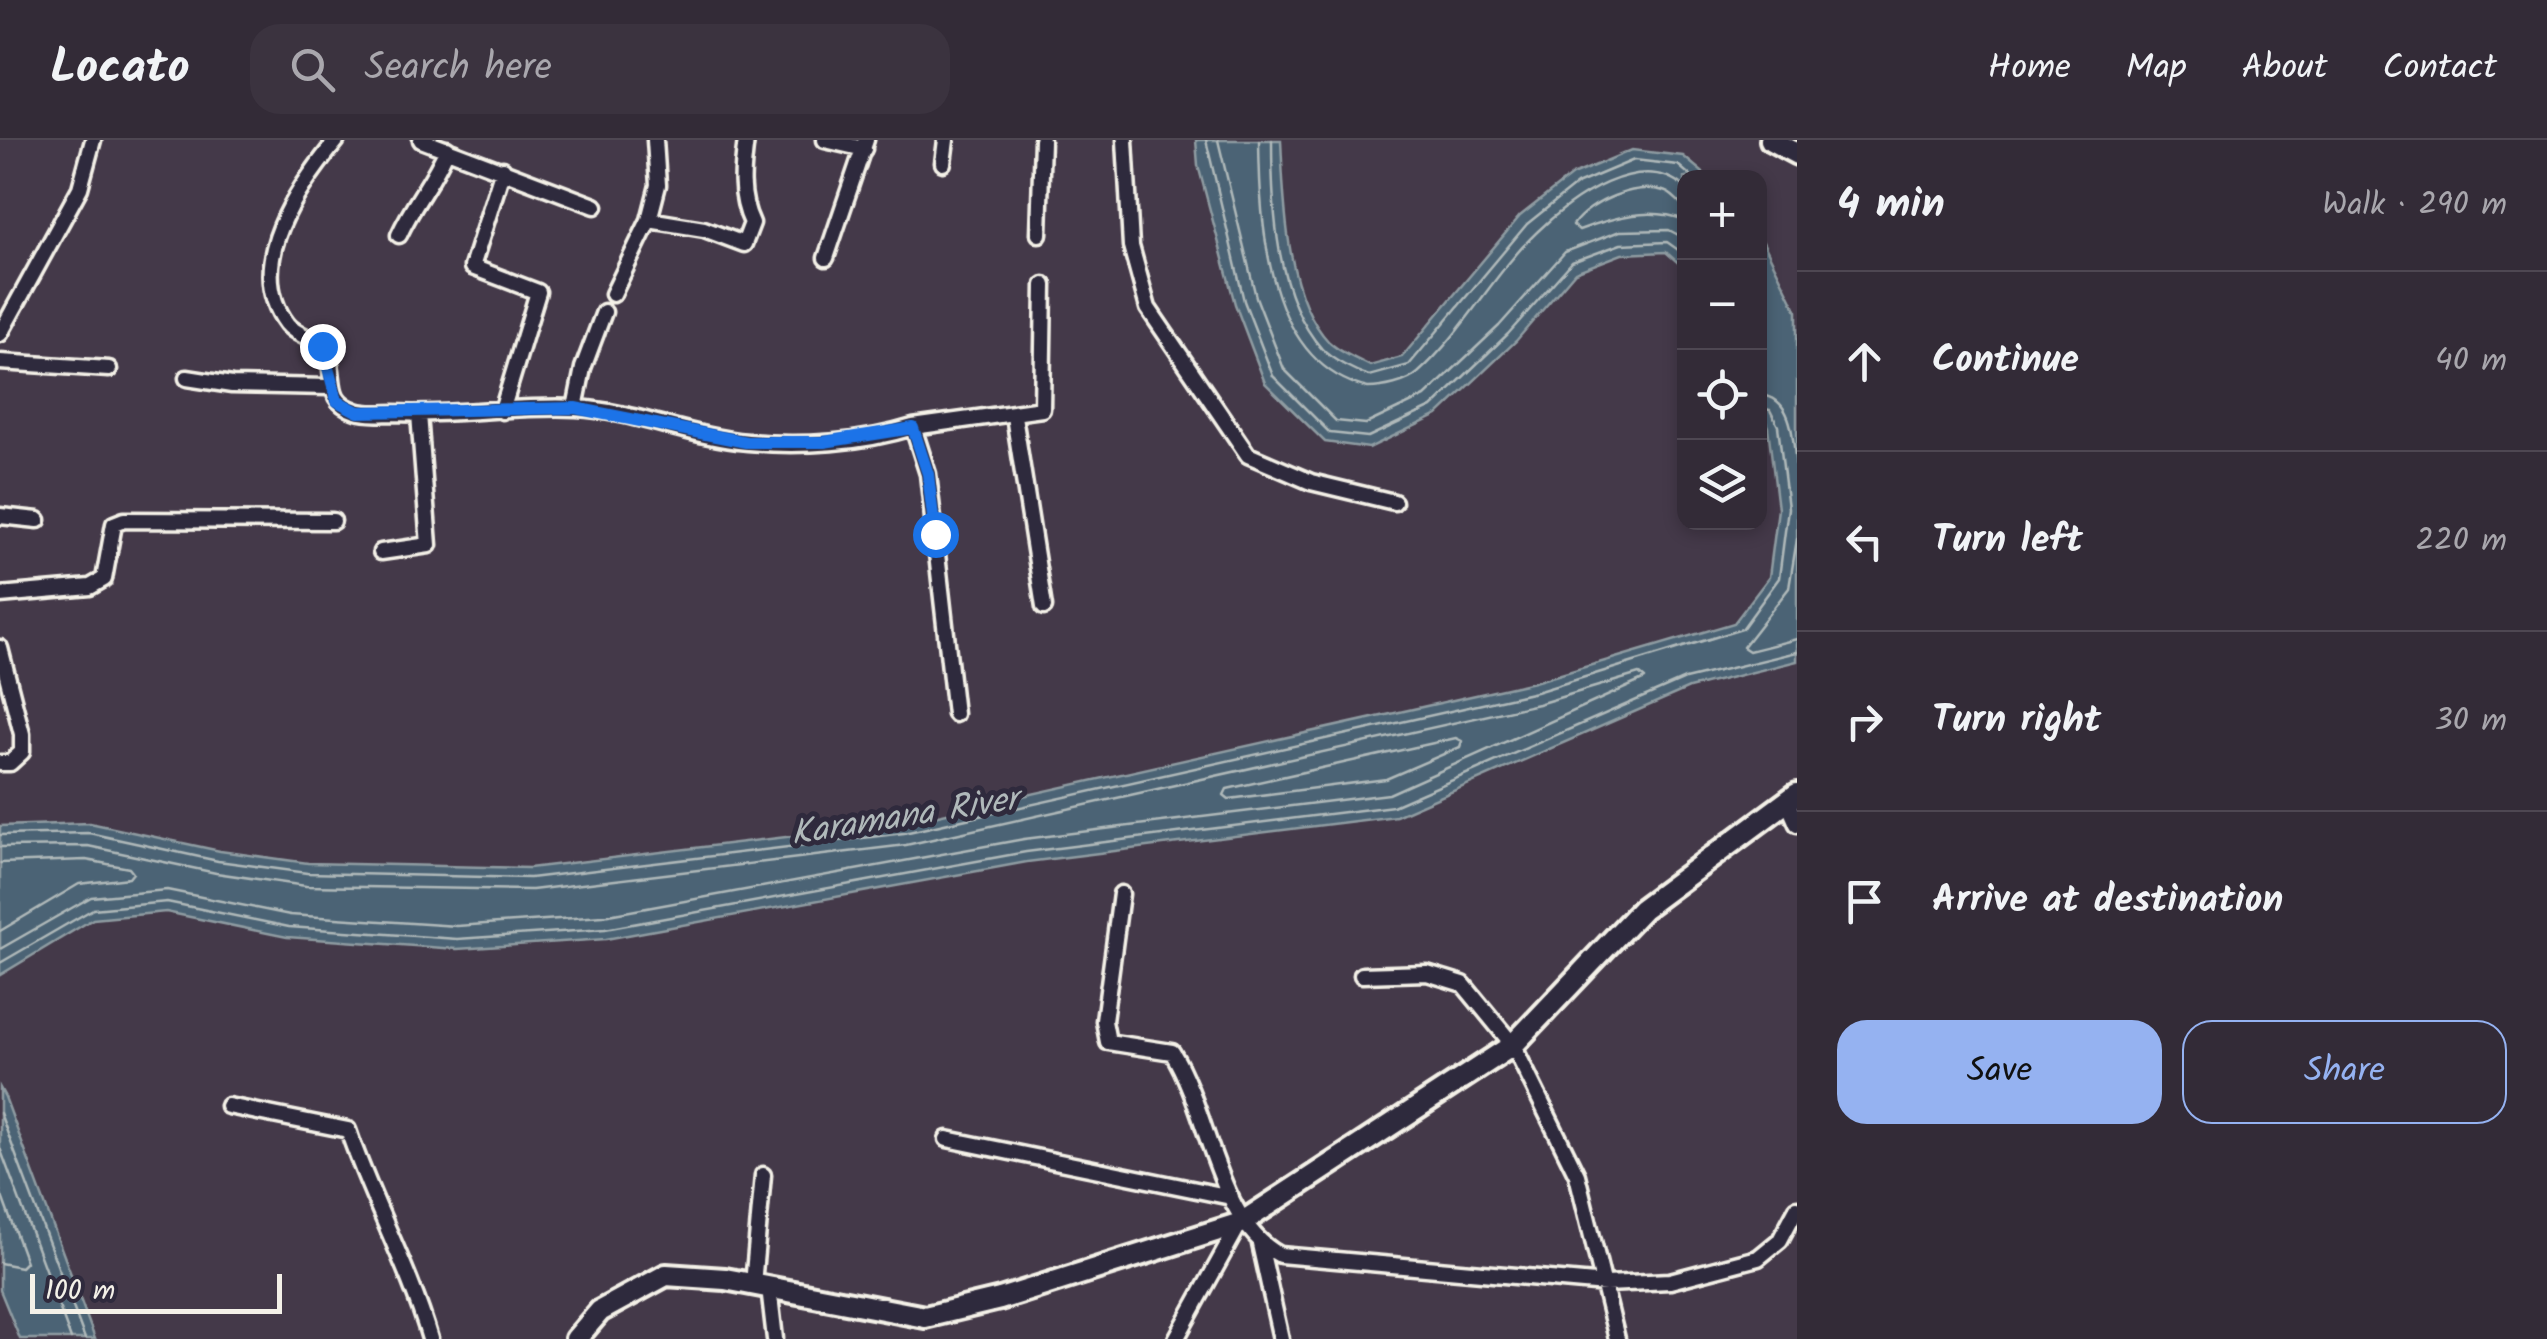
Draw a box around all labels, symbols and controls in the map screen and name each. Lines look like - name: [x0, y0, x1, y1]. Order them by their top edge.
- search box: [250, 24, 950, 114]
- text: Locato: [50, 31, 190, 107]
- text: Search here: [365, 39, 552, 99]
- text: Home: [1988, 41, 2071, 97]
- text: Map: [2126, 41, 2187, 97]
- text: About: [2242, 41, 2327, 97]
- text: Contact: [2382, 41, 2497, 97]
- icon: search: [285, 42, 340, 97]
- map controls: [1677, 170, 1767, 530]
- button: +: [1677, 170, 1767, 260]
- text: 4 min: [1837, 172, 1945, 239]
- text: Walk · 290 m: [2322, 180, 2507, 231]
- button: −: [1677, 260, 1767, 350]
- route end: [300, 324, 346, 370]
- text: Continue: [1932, 331, 2079, 391]
- icon: ahead: [1837, 334, 1892, 389]
- text: 40 m: [2435, 336, 2507, 387]
- button: locate: [1677, 350, 1767, 440]
- button: layers: [1677, 440, 1767, 530]
- text: Turn left: [1932, 511, 2083, 571]
- route start: [913, 512, 959, 558]
- icon: left: [1837, 514, 1892, 569]
- text: 220 m: [2416, 516, 2507, 567]
- text: Turn right: [1932, 691, 2101, 751]
- icon: right: [1837, 694, 1892, 749]
- text: 30 m: [2434, 696, 2507, 747]
- water label: Karamana River: [787, 771, 1028, 864]
- text: Arrive at destination: [1932, 871, 2283, 931]
- icon: arrive: [1837, 874, 1892, 929]
- button: Save: [1837, 1020, 2162, 1124]
- button: Share: [2182, 1020, 2507, 1124]
- scale bar: [30, 1269, 282, 1314]
- text: 100 m: [45, 1269, 115, 1314]

